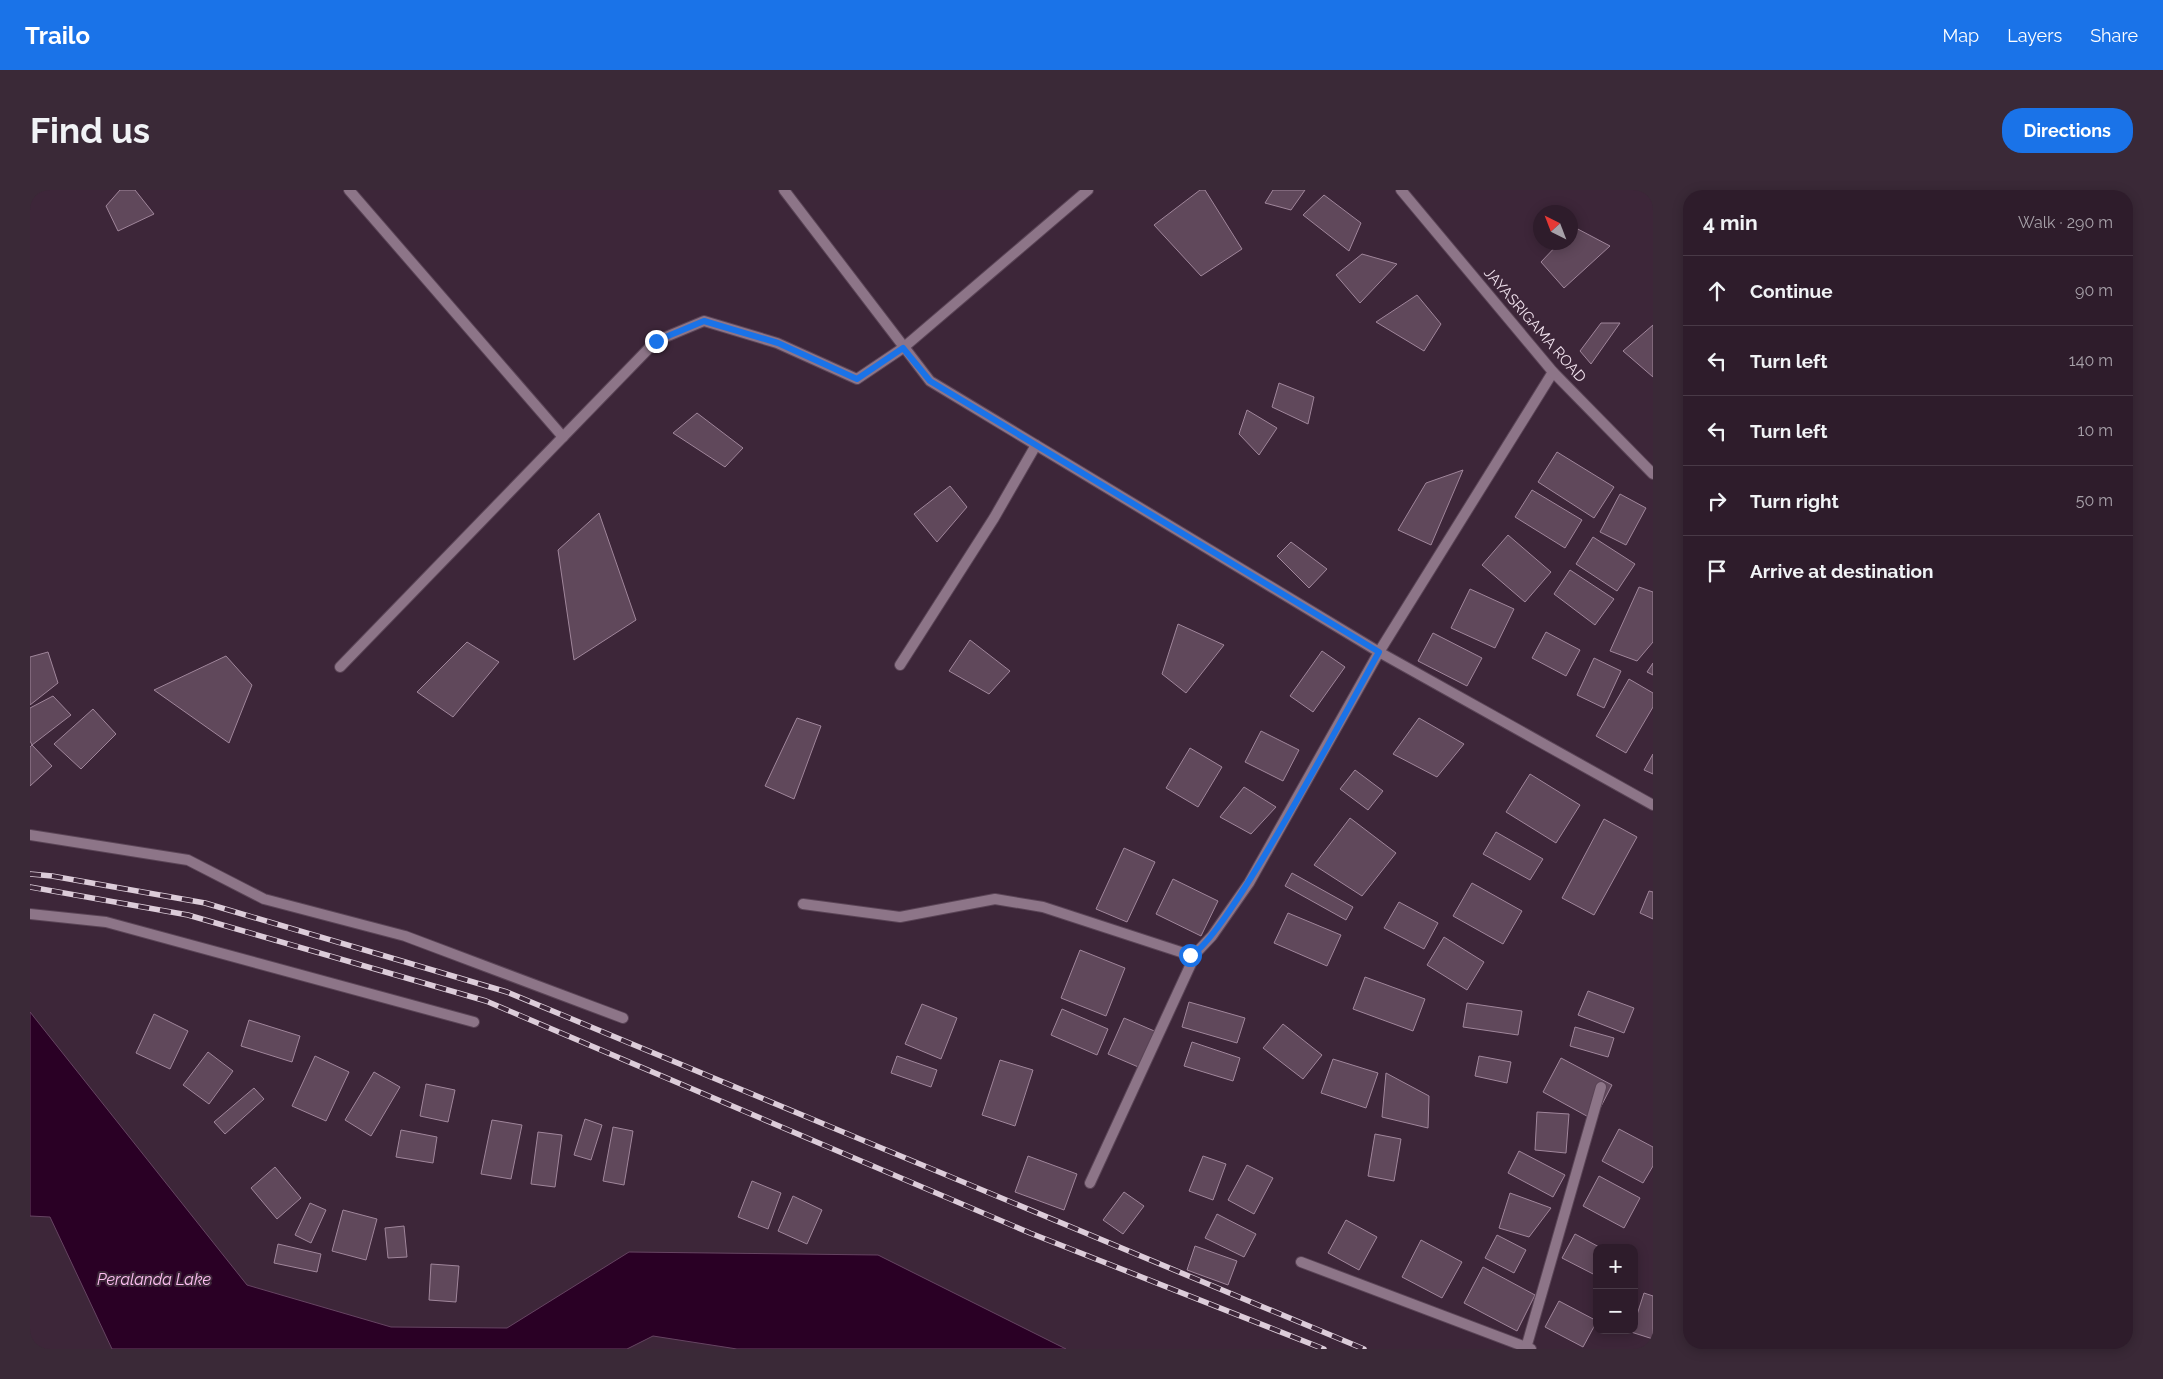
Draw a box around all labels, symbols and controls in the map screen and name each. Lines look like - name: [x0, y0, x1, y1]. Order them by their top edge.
- text: Trailo: [25, 21, 90, 50]
- text: Map: [1943, 25, 1979, 46]
- text: Layers: [2007, 25, 2062, 46]
- text: Share: [2090, 25, 2138, 46]
- button: Directions: [2002, 108, 2133, 153]
- text: Find us: [30, 110, 150, 151]
- north arrow: [1533, 205, 1578, 250]
- text: 4 min: [1703, 210, 1758, 235]
- text: Walk · 290 m: [2018, 213, 2113, 232]
- street label: JAYASRIGAMA ROAD: [1480, 264, 1590, 386]
- icon: ahead: [1703, 277, 1731, 305]
- text: Continue: [1750, 280, 1833, 302]
- text: 90 m: [2075, 281, 2113, 300]
- route end: [645, 330, 668, 353]
- icon: left: [1703, 347, 1731, 375]
- text: Turn left: [1750, 350, 1827, 372]
- text: 140 m: [2069, 351, 2113, 370]
- icon: left: [1703, 417, 1731, 445]
- text: Turn left: [1750, 420, 1827, 442]
- text: 10 m: [2078, 421, 2113, 440]
- icon: right: [1703, 487, 1731, 515]
- text: Turn right: [1750, 490, 1839, 512]
- text: 50 m: [2076, 491, 2113, 510]
- icon: arrive: [1703, 557, 1731, 585]
- text: Arrive at destination: [1750, 560, 1934, 582]
- route start: [1179, 944, 1202, 967]
- map controls: [1593, 1244, 1638, 1334]
- button: +: [1593, 1244, 1638, 1289]
- water label: Peralanda Lake: [97, 1270, 211, 1289]
- button: −: [1593, 1289, 1638, 1334]

